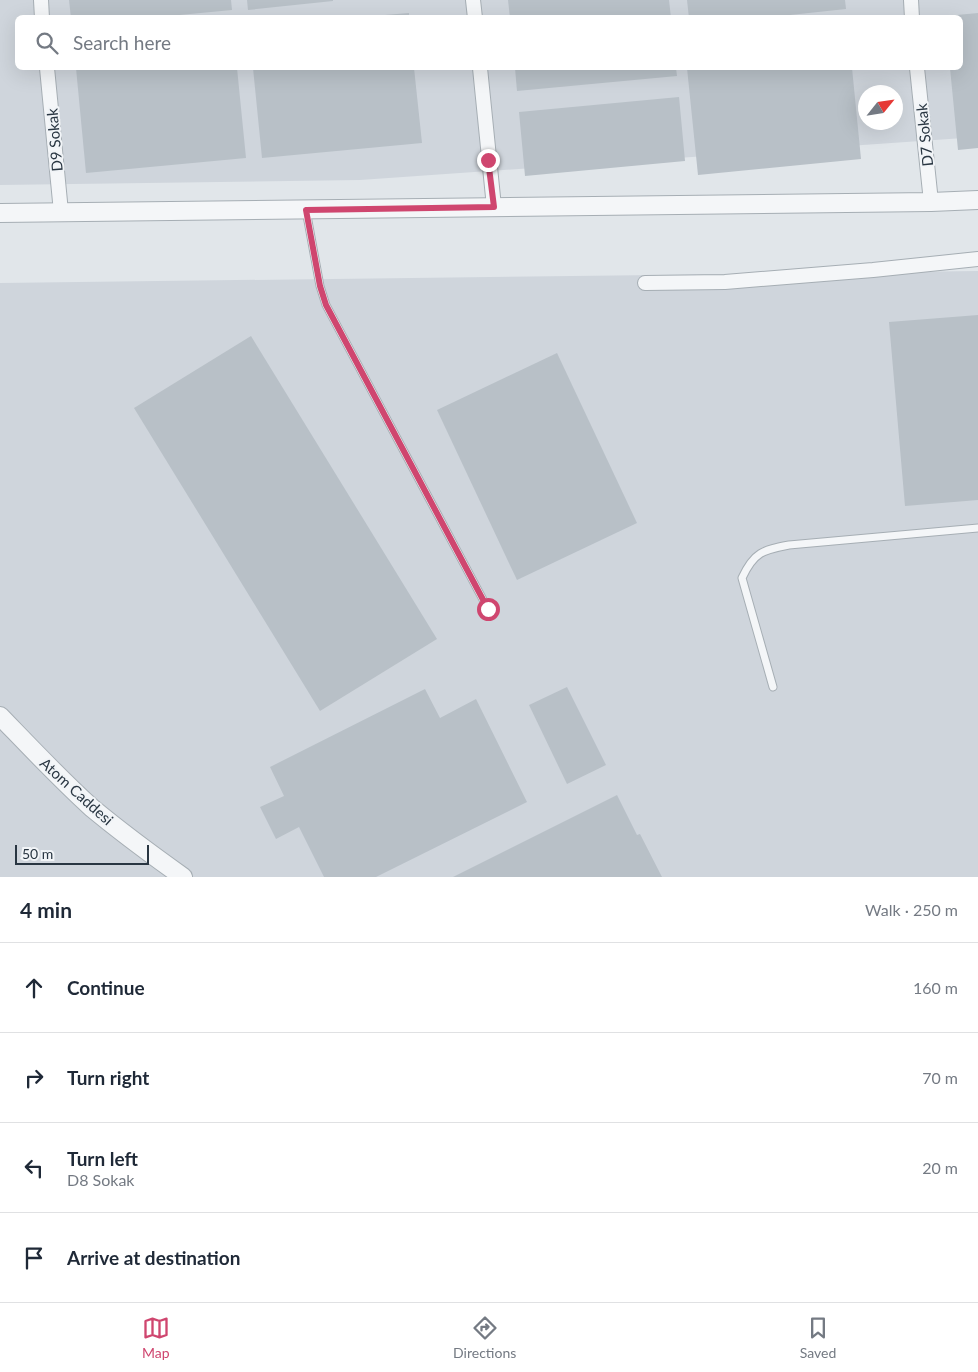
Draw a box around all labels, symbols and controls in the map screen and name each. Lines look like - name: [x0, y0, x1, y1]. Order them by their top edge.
- search box: [15, 15, 963, 70]
- icon: search: [33, 29, 61, 57]
- text: Search here: [73, 31, 171, 54]
- north arrow: [858, 85, 903, 130]
- street label: D7 Sokak: [912, 102, 936, 167]
- street label: D9 Sokak: [42, 107, 66, 172]
- route end: [477, 149, 500, 172]
- route start: [477, 598, 500, 621]
- street label: Atom Caddesi: [37, 754, 117, 828]
- scale bar: [15, 842, 149, 865]
- text: 50 m: [22, 845, 53, 862]
- text: 4 min: [20, 897, 72, 922]
- text: Walk · 250 m: [865, 900, 958, 919]
- icon: ahead: [20, 974, 48, 1002]
- text: Continue: [67, 976, 145, 999]
- text: 160 m: [913, 978, 958, 997]
- icon: right: [20, 1064, 48, 1092]
- text: Turn right: [67, 1066, 149, 1089]
- text: 70 m: [922, 1068, 958, 1087]
- text: Turn left: [67, 1147, 138, 1170]
- icon: left: [20, 1154, 48, 1182]
- text: 20 m: [922, 1158, 958, 1177]
- text: D8 Sokak: [67, 1170, 134, 1189]
- icon: arrive: [20, 1244, 48, 1272]
- text: Arrive at destination: [67, 1246, 240, 1269]
- tab: Map: [142, 1314, 170, 1361]
- tab: Directions: [453, 1314, 516, 1361]
- tab: Saved: [800, 1314, 836, 1361]

